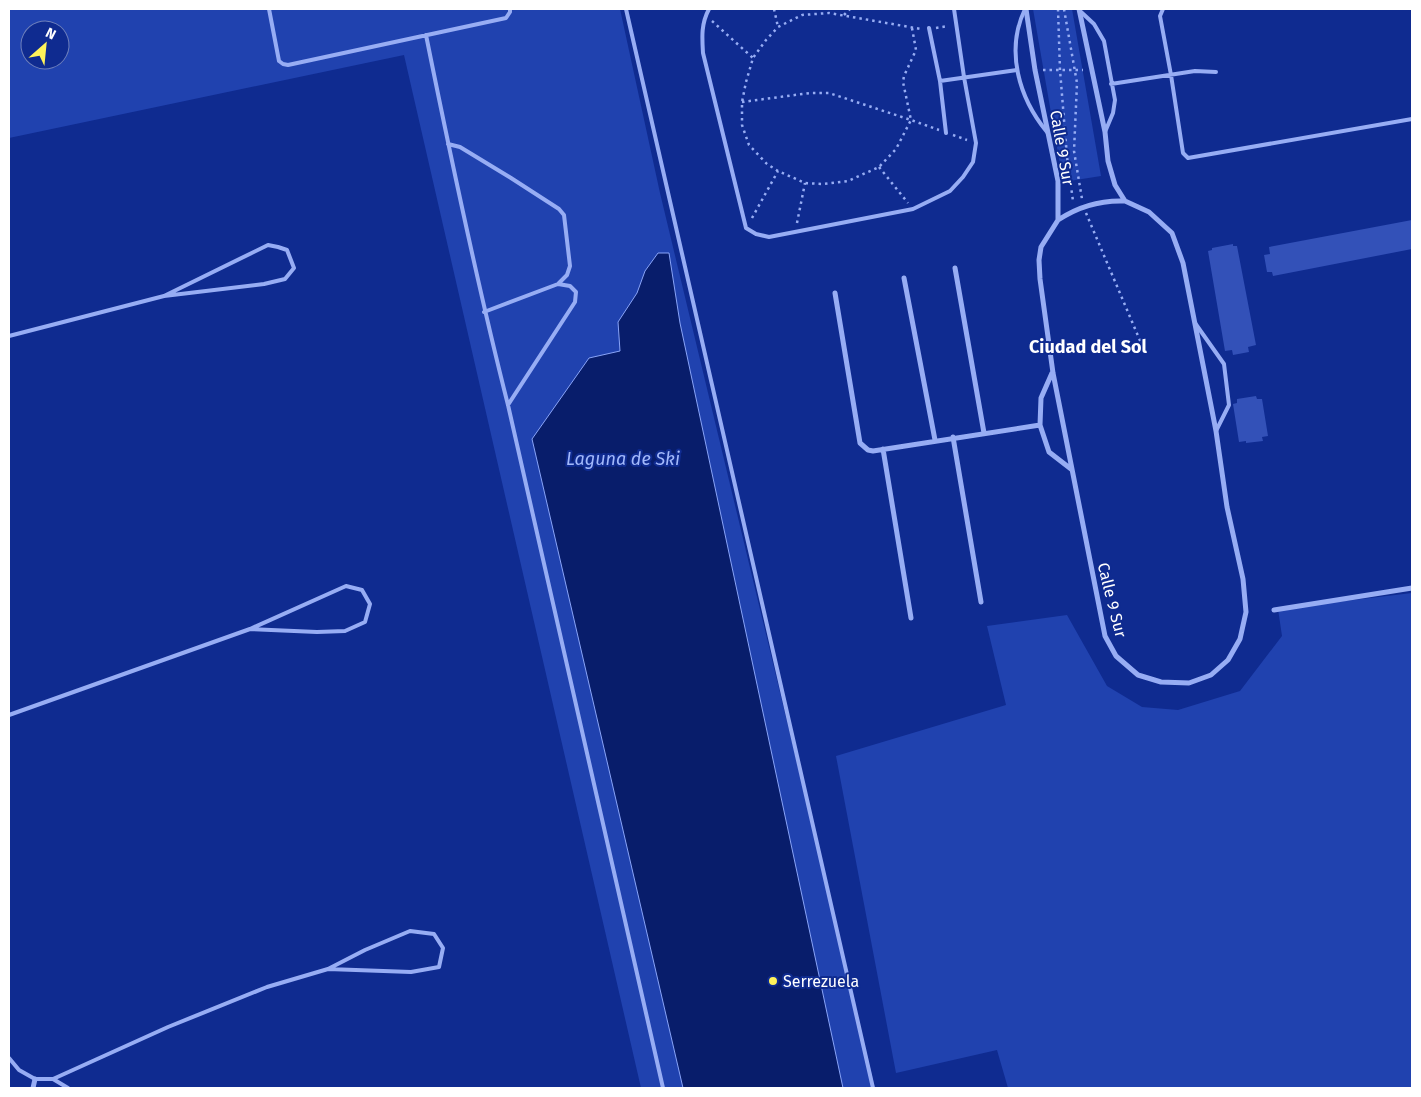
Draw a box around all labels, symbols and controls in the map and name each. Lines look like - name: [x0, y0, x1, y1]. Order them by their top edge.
- north arrow: [20, 20, 70, 70]
- text: N: [43, 24, 59, 44]
- street label: Calle 9 Sur: [1046, 109, 1078, 188]
- district label: Ciudad del Sol: [1029, 336, 1148, 358]
- water label: Laguna de Ski: [566, 448, 680, 470]
- street label: Calle 9 Sur: [1094, 561, 1131, 640]
- place label: Serrezuela: [783, 972, 859, 991]
- marker: Serrezuela: [767, 975, 779, 987]

